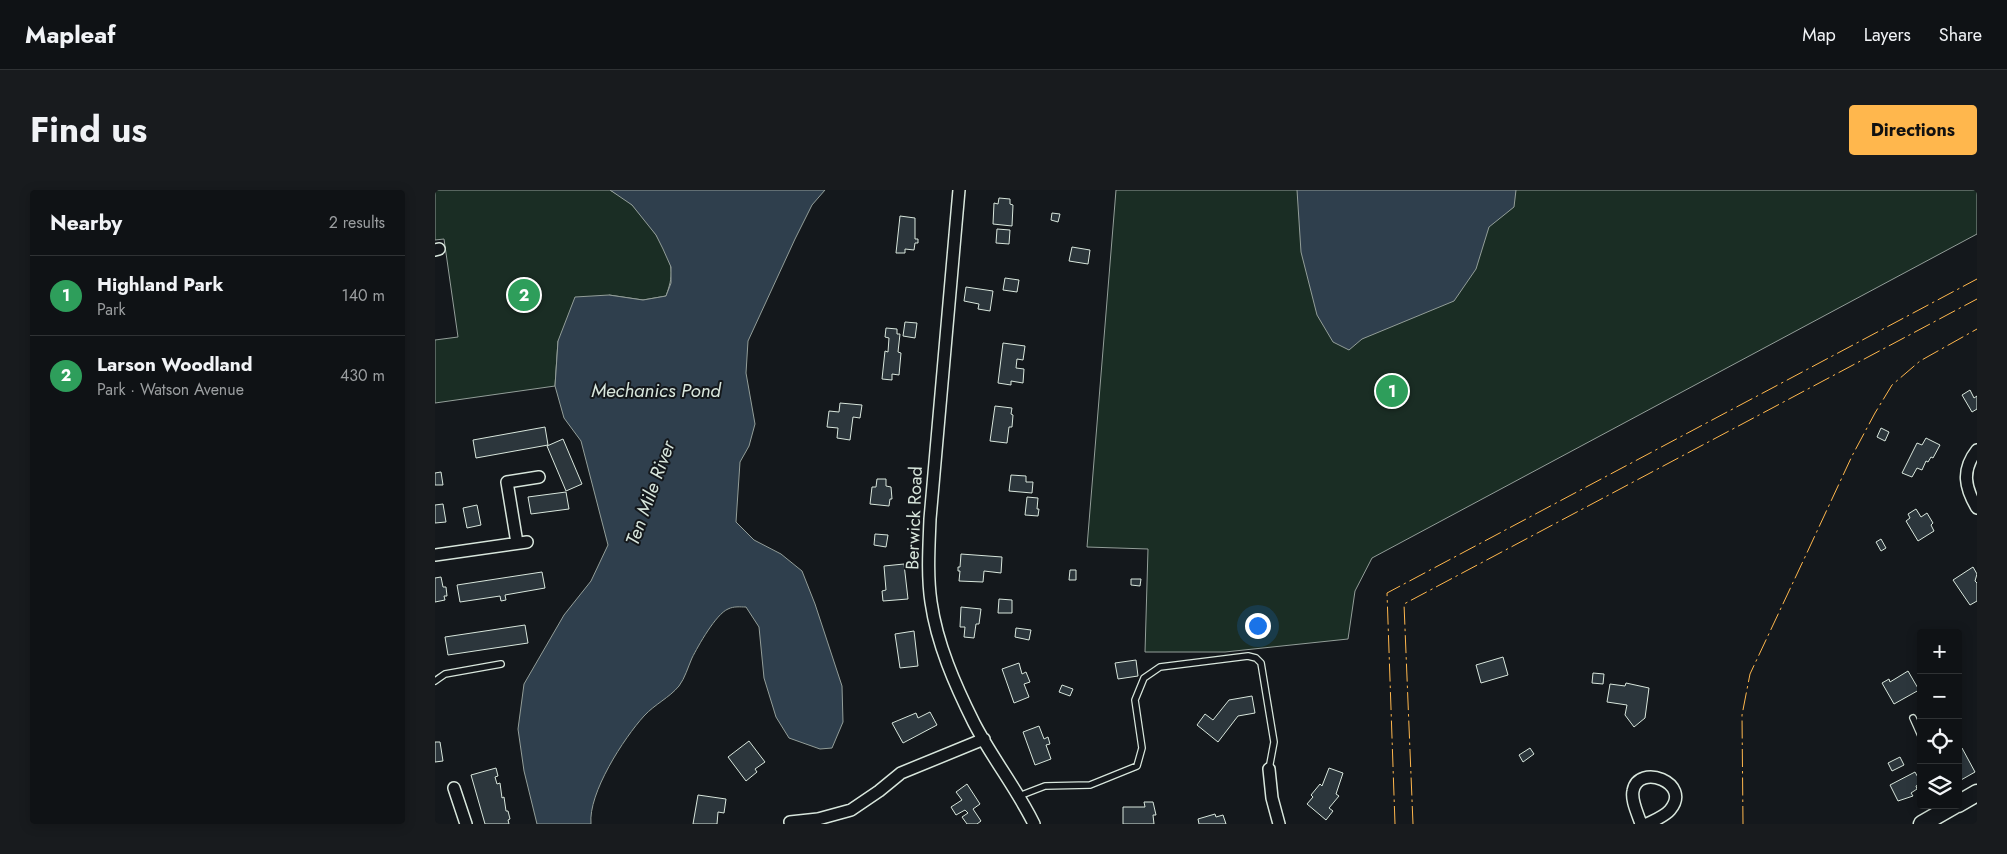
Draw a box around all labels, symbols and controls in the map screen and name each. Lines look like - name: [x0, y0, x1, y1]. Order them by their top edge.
- text: Mapleaf: [25, 17, 116, 52]
- text: Map: [1802, 22, 1836, 48]
- text: Layers: [1864, 22, 1911, 48]
- text: Share: [1939, 22, 1982, 48]
- text: Find us: [30, 105, 147, 155]
- button: Directions: [1849, 105, 1977, 155]
- text: Nearby: [50, 208, 122, 238]
- text: 2 results: [329, 211, 385, 234]
- text: Highland Park: [97, 271, 224, 298]
- pin: 2: [508, 276, 540, 314]
- text: 1: [62, 284, 70, 307]
- text: 140 m: [342, 284, 385, 307]
- text: Park: [97, 298, 126, 321]
- text: Larson Woodland: [97, 351, 252, 378]
- text: 2: [61, 364, 71, 387]
- text: 430 m: [340, 364, 385, 387]
- pin: 1: [1376, 372, 1408, 410]
- water label: Mechanics Pond: [591, 377, 722, 404]
- text: Park · Watson Avenue: [97, 378, 244, 401]
- water label: Ten Mile River: [619, 435, 682, 549]
- street label: Berwick Road: [899, 466, 929, 570]
- your location: [1245, 613, 1271, 639]
- map controls: [1917, 629, 1962, 809]
- button: +: [1917, 629, 1962, 674]
- button: −: [1917, 674, 1962, 719]
- button: locate: [1917, 719, 1962, 764]
- button: layers: [1917, 764, 1962, 809]

